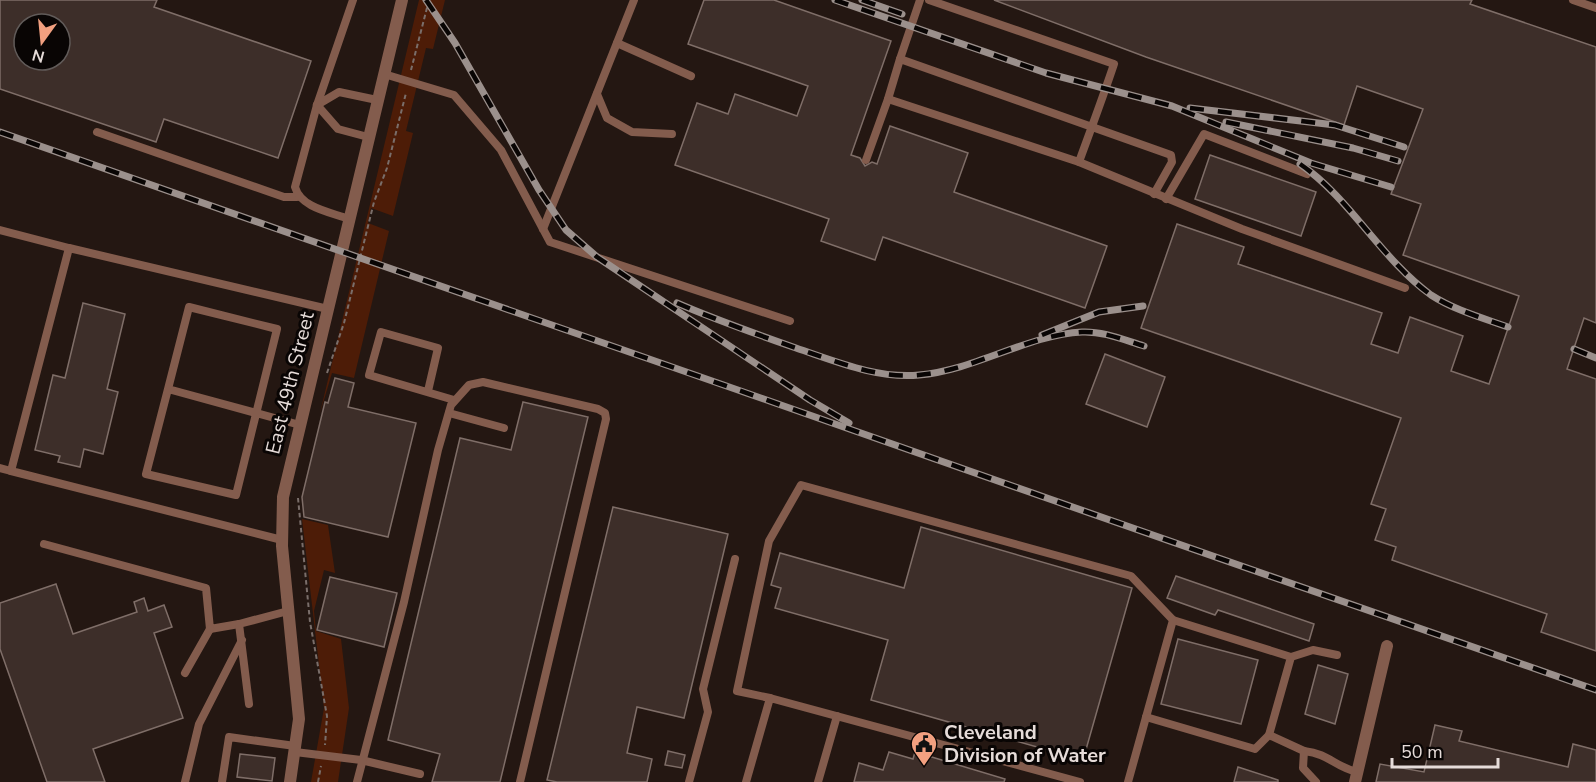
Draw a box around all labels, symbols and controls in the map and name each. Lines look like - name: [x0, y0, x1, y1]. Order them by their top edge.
- north arrow: [12, 12, 72, 72]
- text: N: [30, 43, 47, 68]
- street label: East 49th Street: [259, 308, 321, 457]
- place label: Cleveland Division of Water: [944, 719, 1106, 769]
- public building icon: Cleveland Division of Water: [909, 729, 939, 767]
- scale bar: [1392, 731, 1498, 769]
- text: 50 m: [1401, 740, 1443, 764]

